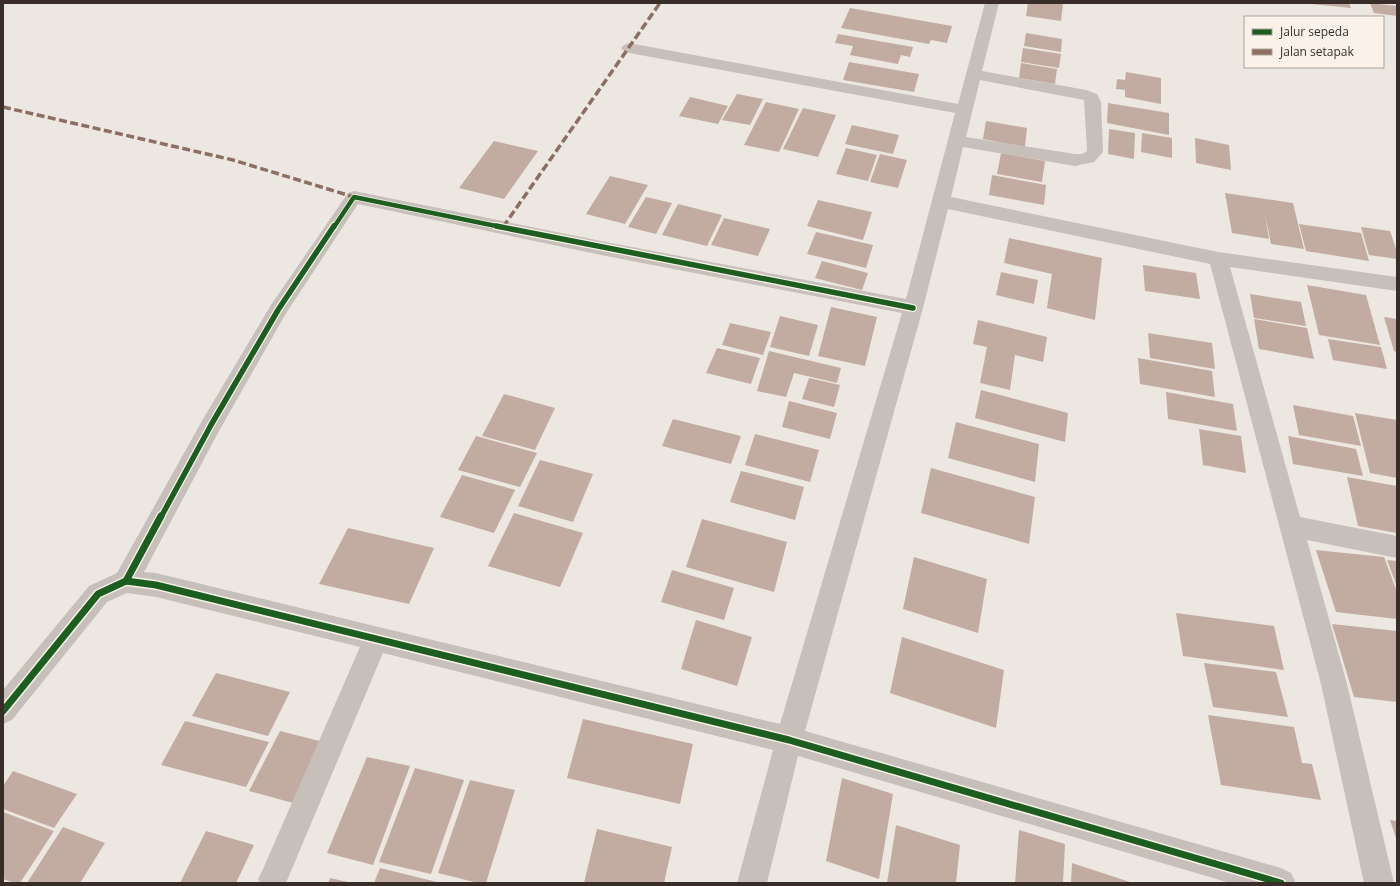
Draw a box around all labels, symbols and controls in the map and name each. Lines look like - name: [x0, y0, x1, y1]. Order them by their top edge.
- legend: [1244, 16, 1384, 68]
- text: Jalur sepeda: [1279, 23, 1349, 40]
- text: Jalan setapak: [1279, 43, 1354, 60]

